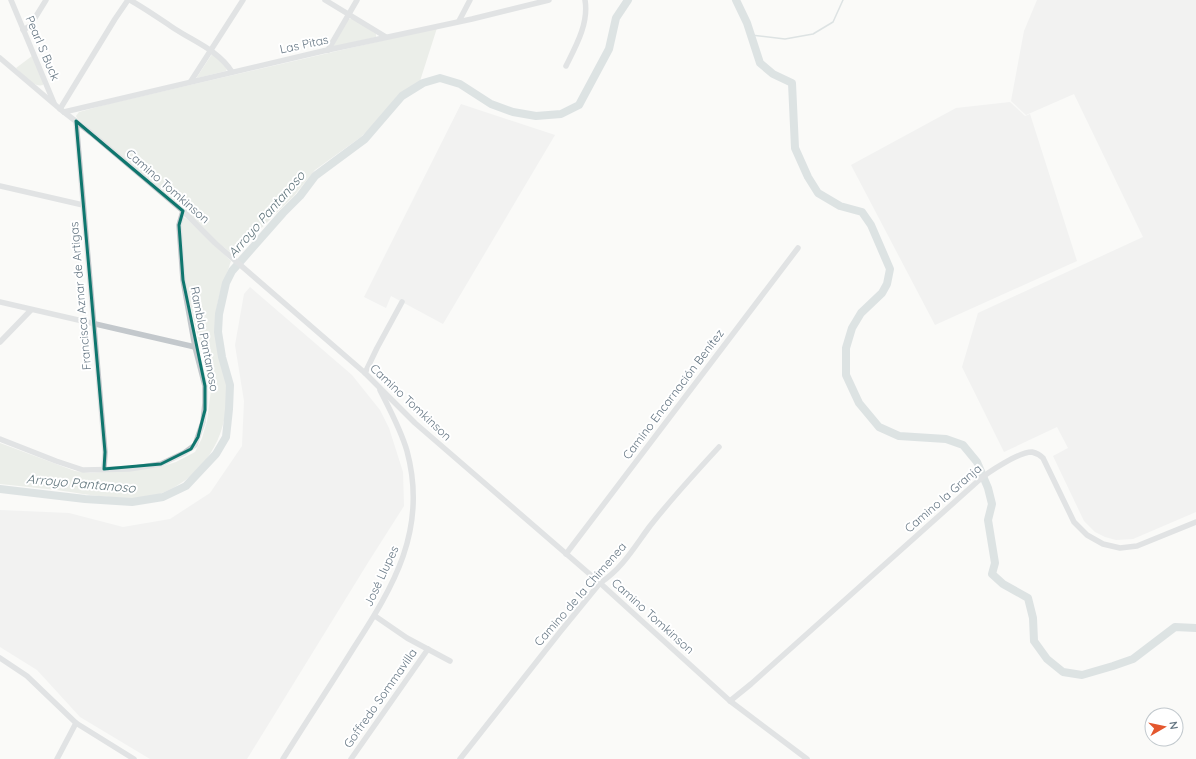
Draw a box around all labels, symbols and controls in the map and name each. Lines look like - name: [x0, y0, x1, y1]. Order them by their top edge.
- street label: Pearl S Buck: [23, 13, 63, 83]
- street label: Las Pitas: [278, 31, 330, 56]
- street label: Camino Tomkinson: [123, 146, 213, 226]
- water label: Arroyo Pantanoso: [224, 167, 309, 261]
- street label: Francisca Aznar de Artigas: [66, 221, 94, 371]
- street label: Rambla Pantanoso: [187, 285, 223, 393]
- street label: Camino Encarnación Benítez: [619, 326, 727, 462]
- street label: Camino Tomkinson: [367, 360, 455, 444]
- street label: Camino la Granja: [901, 461, 985, 535]
- water label: Arroyo Pantanoso: [26, 470, 137, 496]
- street label: Camino de la Chimenea: [531, 539, 629, 649]
- street label: José Llupes: [360, 543, 402, 609]
- street label: Camino Tomkinson: [609, 575, 697, 657]
- street label: Goffredo Sommavilla: [340, 645, 420, 751]
- north arrow: [1144, 707, 1184, 747]
- text: N: [1166, 720, 1181, 731]

